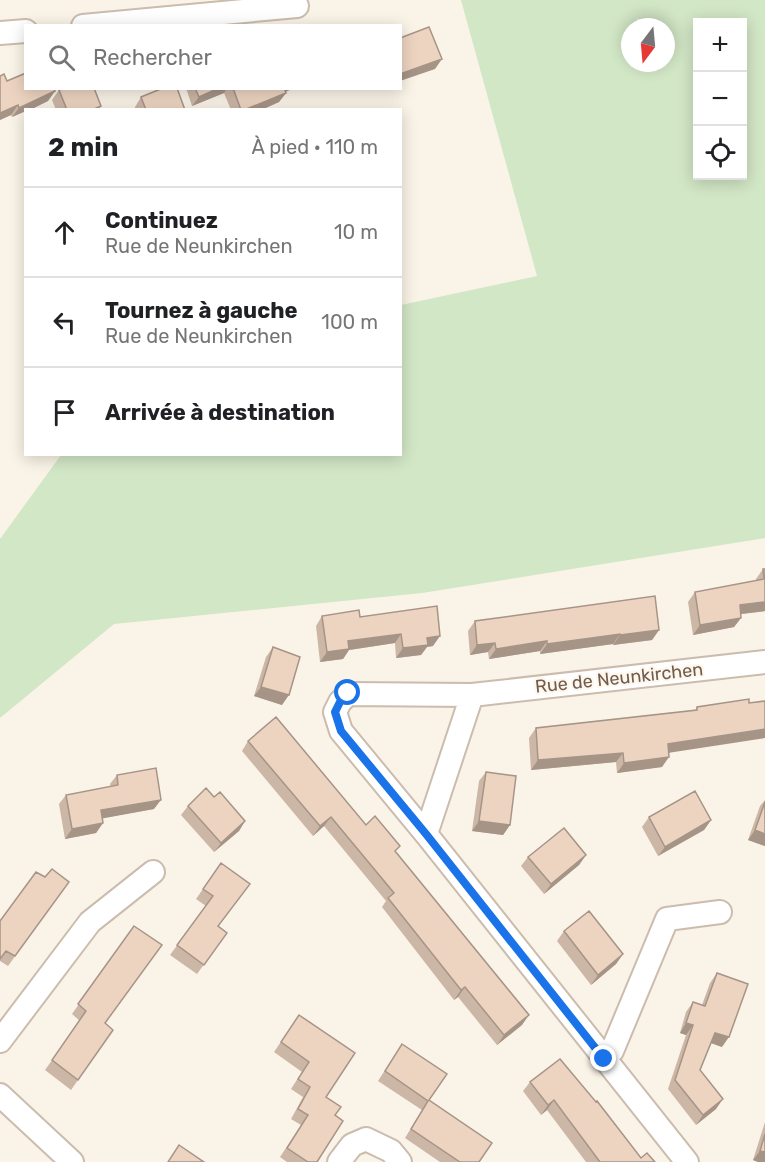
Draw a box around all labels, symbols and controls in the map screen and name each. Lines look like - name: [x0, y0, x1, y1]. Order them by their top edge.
- north arrow: [621, 18, 675, 72]
- map controls: [693, 18, 747, 180]
- button: +: [693, 18, 747, 72]
- search box: [24, 24, 402, 90]
- icon: search: [45, 41, 78, 74]
- text: Rechercher: [93, 44, 212, 71]
- button: −: [693, 72, 747, 126]
- button: locate: [693, 126, 747, 180]
- text: 2 min: [48, 132, 118, 163]
- text: À pied · 110 m: [251, 135, 378, 159]
- text: Continuez: [105, 207, 218, 234]
- icon: ahead: [48, 216, 81, 249]
- text: 10 m: [334, 220, 378, 244]
- text: Rue de Neunkirchen: [105, 234, 293, 258]
- text: Tournez à gauche: [105, 297, 298, 324]
- icon: left: [48, 306, 81, 339]
- text: 100 m: [321, 310, 378, 334]
- text: Rue de Neunkirchen: [105, 324, 293, 348]
- icon: arrive: [48, 396, 81, 429]
- text: Arrivée à destination: [105, 399, 335, 426]
- street label: Rue de Neunkirchen: [534, 658, 704, 698]
- route start: [334, 679, 360, 705]
- route end: [590, 1045, 616, 1071]

